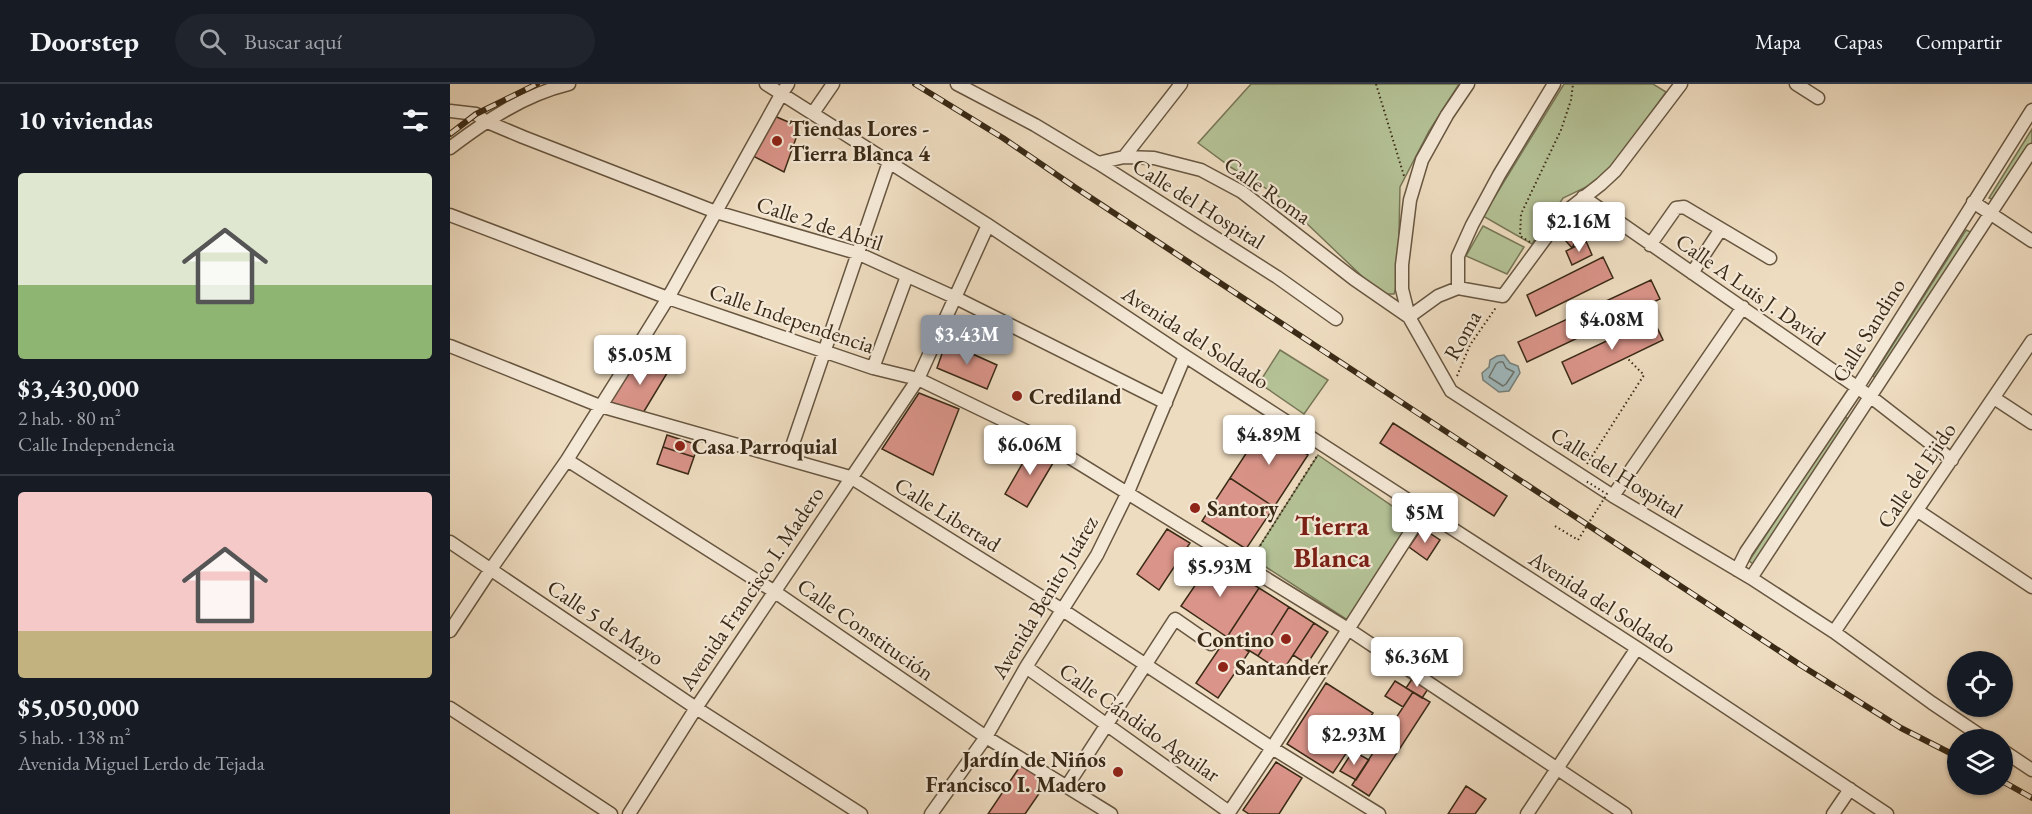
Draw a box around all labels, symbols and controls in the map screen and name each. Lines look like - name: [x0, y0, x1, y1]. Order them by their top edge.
- search box: [175, 14, 595, 68]
- text: Doorstep: [30, 23, 139, 59]
- icon: search: [196, 25, 229, 58]
- text: Buscar aquí: [244, 27, 342, 56]
- text: Mapa: [1755, 28, 1801, 55]
- text: Capas: [1834, 28, 1883, 55]
- text: Compartir: [1916, 28, 2002, 55]
- text: 10 viviendas: [18, 103, 153, 137]
- icon: filters: [399, 104, 432, 137]
- place label: Tiendas Lores - Tierra Blanca 4: [789, 114, 930, 168]
- marker: Tiendas Lores - Tierra Blanca 4: [770, 134, 784, 148]
- street label: Calle Roma: [1218, 150, 1317, 231]
- street label: Calle del Hospital: [1127, 151, 1270, 256]
- street label: Calle 2 de Abril: [753, 189, 887, 258]
- pin: $2.16M: [1530, 202, 1628, 253]
- text: $2.16M: [1547, 208, 1611, 234]
- icon: home: [171, 212, 279, 320]
- street label: Calle A Luis J. David: [1670, 227, 1832, 353]
- street label: Calle Sandino: [1825, 273, 1912, 388]
- street label: Calle Independencia: [705, 277, 878, 360]
- street label: Avenida del Soldado: [1116, 278, 1275, 396]
- pin: $4.08M: [1563, 300, 1661, 351]
- street label: Roma: [1437, 305, 1488, 365]
- text: $4.08M: [1580, 306, 1644, 332]
- pin: $3.43M: [918, 315, 1016, 366]
- text: $3.43M: [935, 321, 999, 347]
- pin: $5.05M: [591, 335, 689, 386]
- text: $5.05M: [608, 341, 672, 367]
- text: $3,430,000: [18, 371, 139, 405]
- place label: Crediland: [1029, 382, 1122, 411]
- marker: Crediland: [1010, 389, 1024, 403]
- text: 2 hab. · 80 m²: [18, 405, 121, 431]
- pin: $4.89M: [1220, 415, 1318, 466]
- street label: Calle del Ejido: [1870, 416, 1963, 534]
- street label: Calle del Hospital: [1545, 420, 1688, 525]
- text: $4.89M: [1237, 421, 1301, 447]
- pin: $6.06M: [981, 425, 1079, 476]
- text: Calle Independencia: [18, 431, 175, 457]
- text: $6.06M: [998, 431, 1062, 457]
- place label: Casa Parroquial: [692, 432, 838, 461]
- marker: Casa Parroquial: [673, 439, 687, 453]
- street label: Calle Libertad: [889, 470, 1007, 559]
- street label: Avenida Francisco I. Madero: [672, 481, 831, 697]
- pin: $5M: [1396, 493, 1454, 544]
- place label: Santory: [1207, 494, 1279, 523]
- text: $5M: [1406, 499, 1444, 525]
- marker: Santory: [1188, 501, 1202, 515]
- district label: Tierra Blanca: [1294, 507, 1371, 575]
- street label: Avenida Benito Juárez: [984, 510, 1105, 685]
- icon: home: [171, 531, 279, 639]
- street label: Avenida del Soldado: [1523, 543, 1682, 661]
- pin: $5.93M: [1171, 547, 1269, 598]
- text: $5.93M: [1188, 553, 1252, 579]
- street label: Calle Constitución: [792, 571, 940, 688]
- street label: Calle 5 de Mayo: [542, 573, 670, 672]
- place label: Contino: [1197, 625, 1274, 654]
- marker: Contino: [1279, 632, 1293, 646]
- pin: $6.36M: [1368, 637, 1466, 688]
- text: $6.36M: [1385, 643, 1449, 669]
- map controls: [1947, 651, 2013, 795]
- button: locate: [1947, 651, 2013, 717]
- place label: Santander: [1235, 653, 1329, 682]
- street label: Calle Cándido Aguilar: [1054, 656, 1226, 789]
- marker: Santander: [1216, 660, 1230, 674]
- text: $5,050,000: [18, 690, 139, 724]
- pin: $2.93M: [1305, 715, 1403, 766]
- text: $2.93M: [1322, 721, 1386, 747]
- text: 5 hab. · 138 m²: [18, 724, 131, 750]
- button: layers: [1947, 729, 2013, 795]
- place label: Jardín de Niños Francisco I. Madero: [925, 745, 1106, 799]
- text: Avenida Miguel Lerdo de Tejada: [18, 750, 265, 776]
- marker: Jardín de Niños Francisco I. Madero: [1111, 765, 1125, 779]

